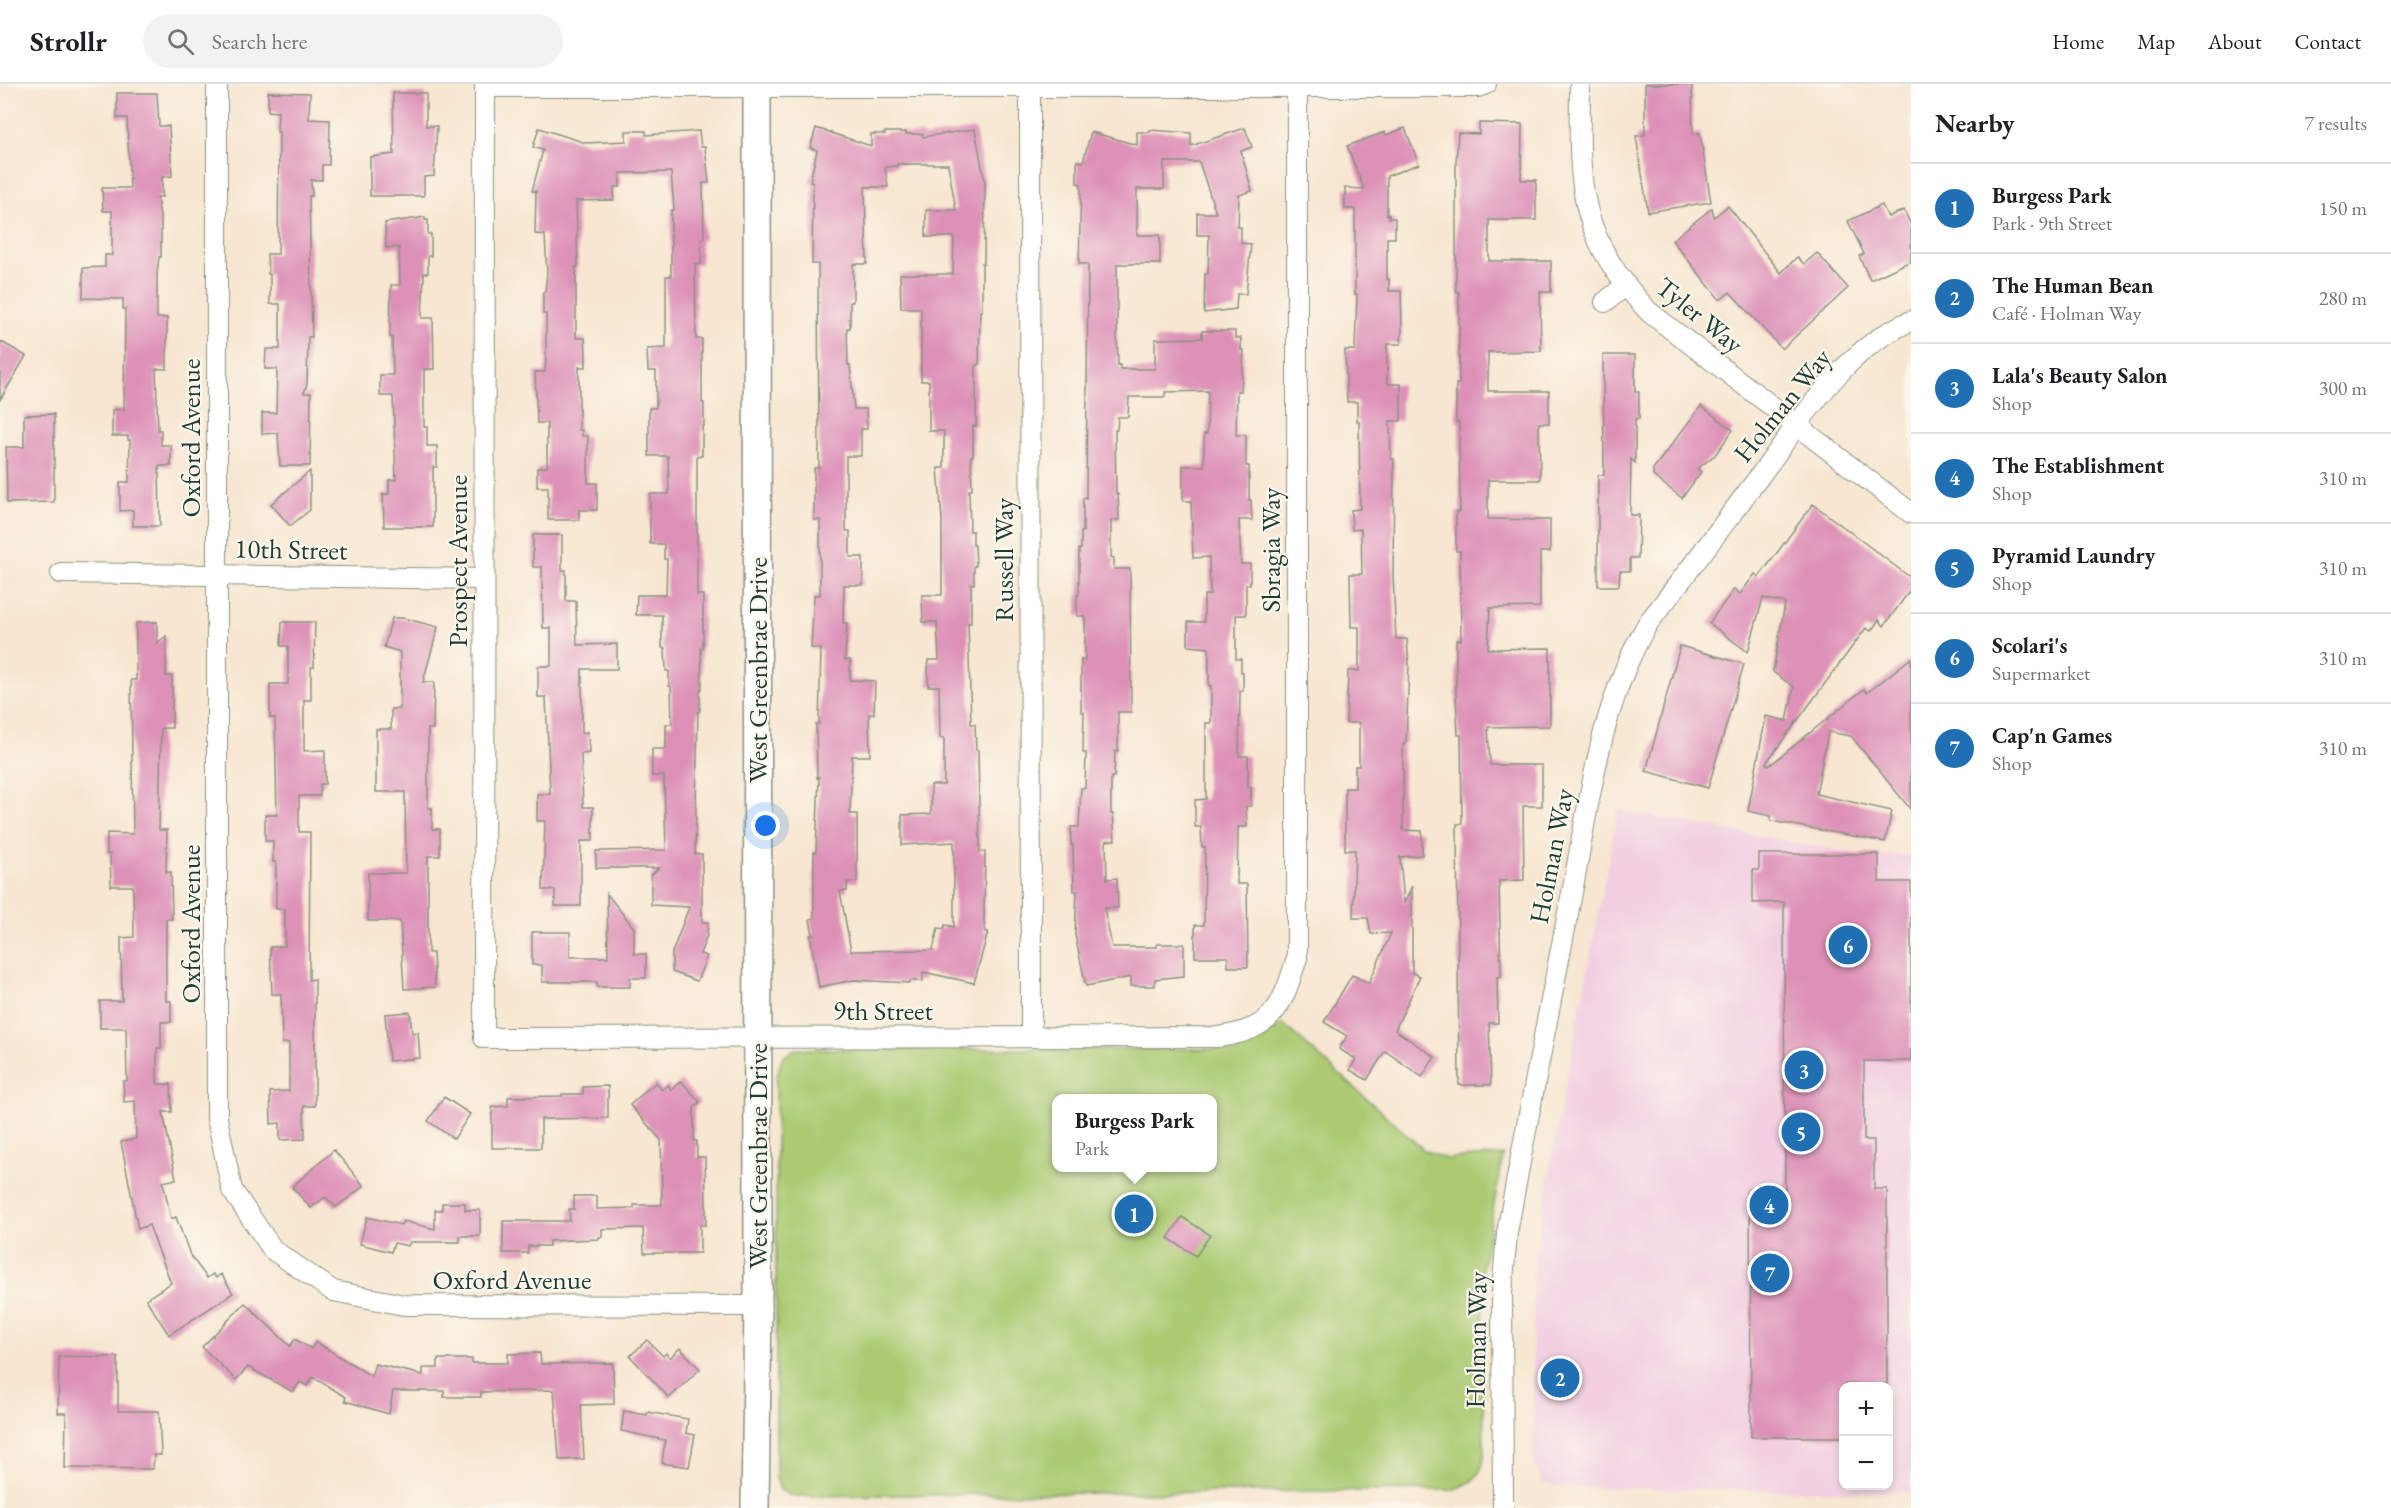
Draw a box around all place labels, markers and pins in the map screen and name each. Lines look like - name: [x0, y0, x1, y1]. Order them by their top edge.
- pin: 6: [1828, 922, 1868, 968]
- pin: 3: [1784, 1048, 1824, 1092]
- pin: 5: [1782, 1110, 1820, 1154]
- pin: 4: [1750, 1182, 1788, 1228]
- pin: 1: [1114, 1192, 1154, 1236]
- pin: 7: [1750, 1250, 1790, 1296]
- pin: 2: [1540, 1356, 1580, 1400]

